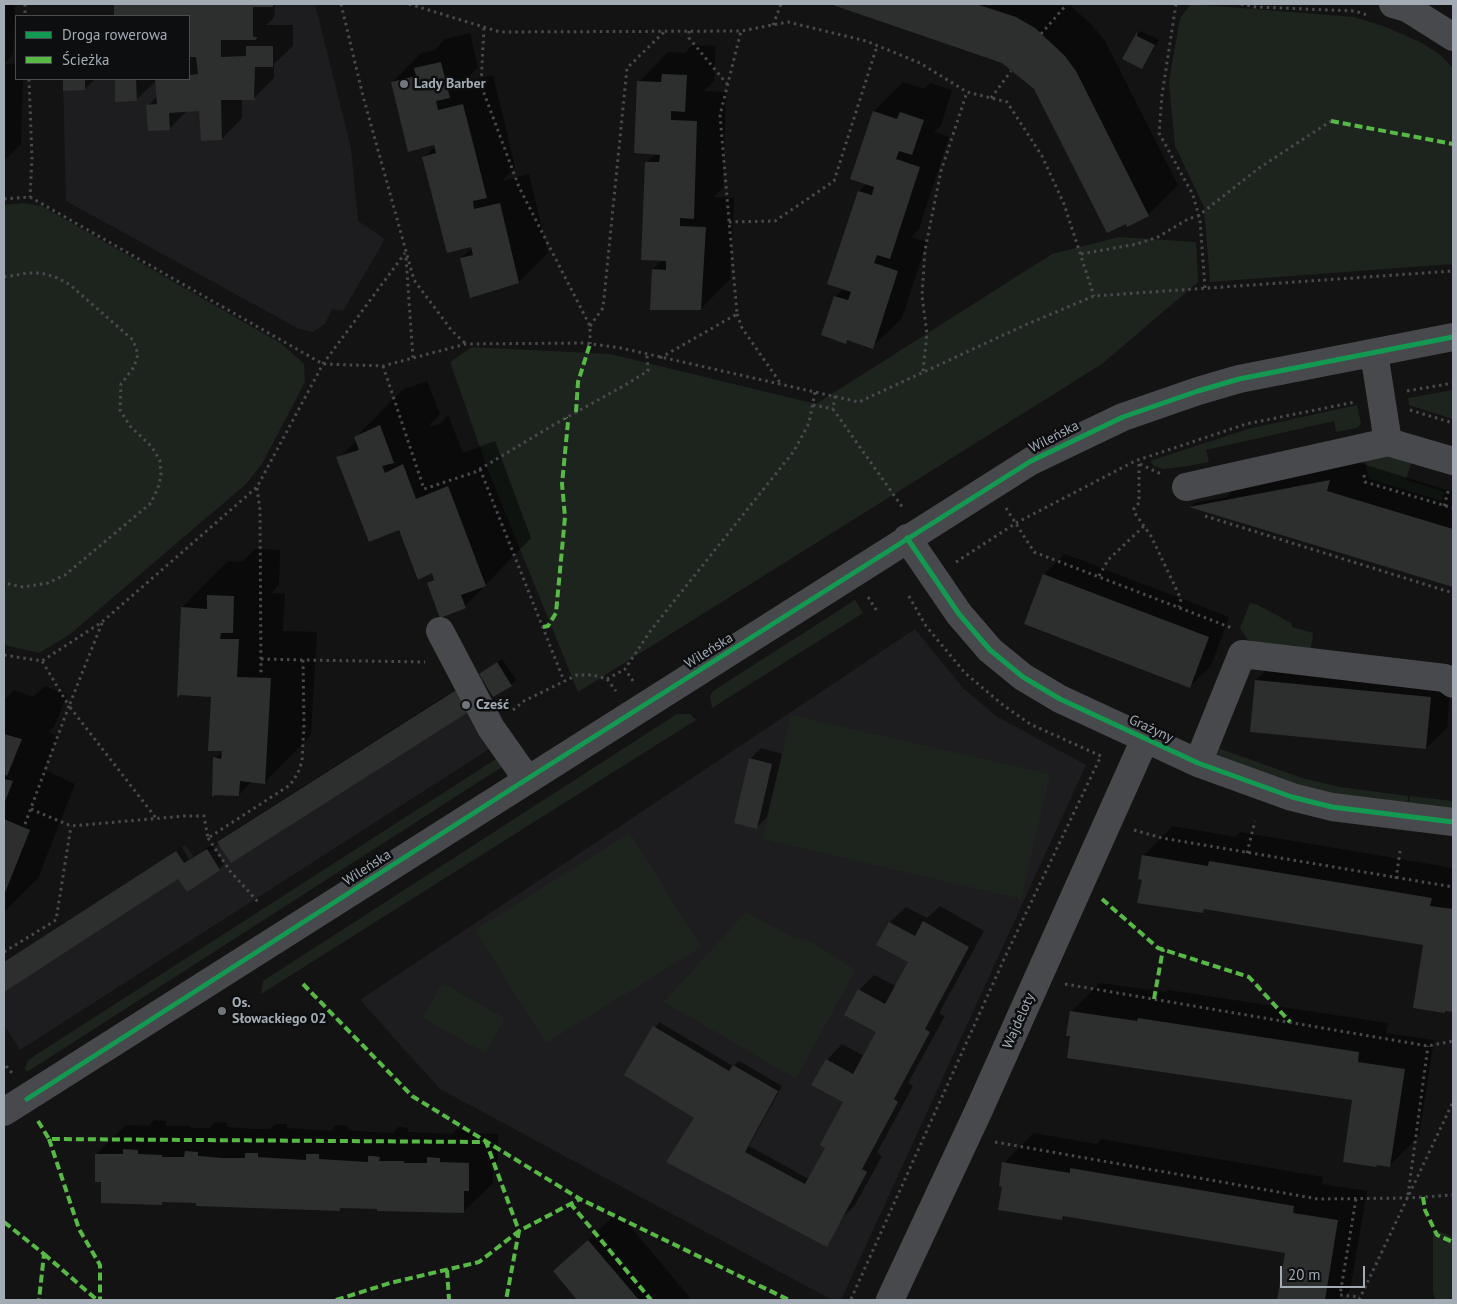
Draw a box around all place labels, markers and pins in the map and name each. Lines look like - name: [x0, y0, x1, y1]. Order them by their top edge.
- place label: Lady Barber: [414, 76, 486, 92]
- marker: Lady Barber: [398, 78, 410, 90]
- place label: Cześć: [476, 697, 509, 713]
- marker: Cześć: [460, 699, 472, 711]
- place label: Os. Słowackiego 02: [232, 995, 326, 1028]
- marker: Os. Słowackiego 02: [216, 1005, 228, 1017]

